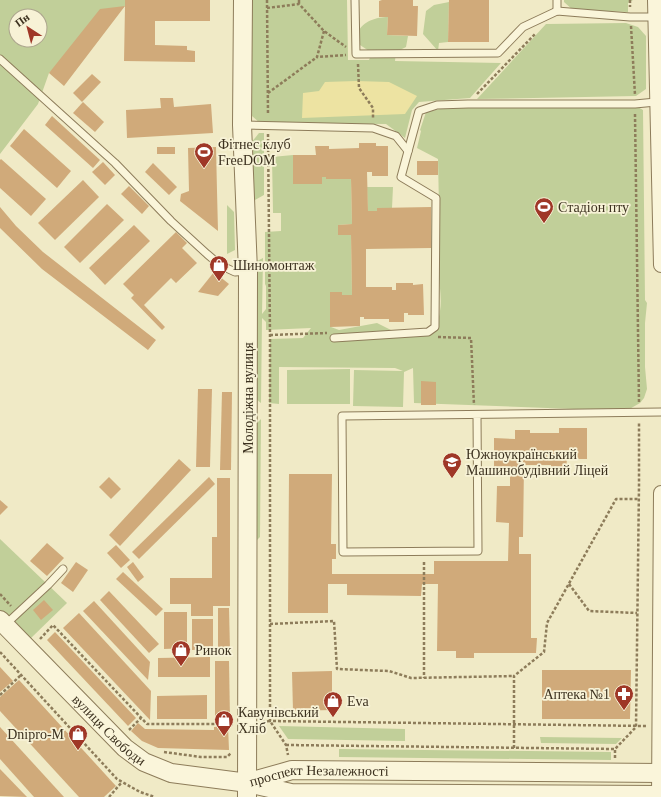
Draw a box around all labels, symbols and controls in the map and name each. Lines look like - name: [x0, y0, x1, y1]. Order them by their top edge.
- north arrow: [8, 8, 48, 48]
- text: Пн: [13, 10, 32, 29]
- place label: Фітнес клуб FreeDOM: [218, 137, 291, 168]
- sports icon: Фітнес клуб FreeDOM: [193, 141, 215, 169]
- sports icon: Стадіон пту: [533, 196, 555, 224]
- place label: Стадіон пту: [558, 200, 629, 215]
- shop icon: Шиномонтаж: [208, 254, 230, 282]
- place label: Шиномонтаж: [233, 258, 315, 273]
- street label: Молодіжна вулиця: [241, 342, 256, 454]
- place label: Южноукраїнський Машинобудівний Ліцей: [466, 447, 609, 478]
- school or university icon: Южноукраїнський Машинобудівний Ліцей: [441, 451, 463, 479]
- shop icon: Ринок: [170, 639, 192, 667]
- place label: Ринок: [195, 643, 232, 658]
- pharmacy icon: Аптека №1: [613, 683, 635, 711]
- place label: Аптека №1: [543, 687, 610, 702]
- shop icon: Eva: [322, 690, 344, 718]
- street label: вулиця Свободи: [69, 691, 149, 769]
- place label: Eva: [347, 694, 370, 709]
- place label: Кавунівський Хліб: [238, 705, 319, 736]
- shop icon: Кавунівський Хліб: [213, 709, 235, 737]
- shop icon: Dnipro-M: [67, 723, 89, 751]
- place label: Dnipro-M: [7, 727, 65, 742]
- street label: проспект Незалежності: [248, 762, 389, 789]

